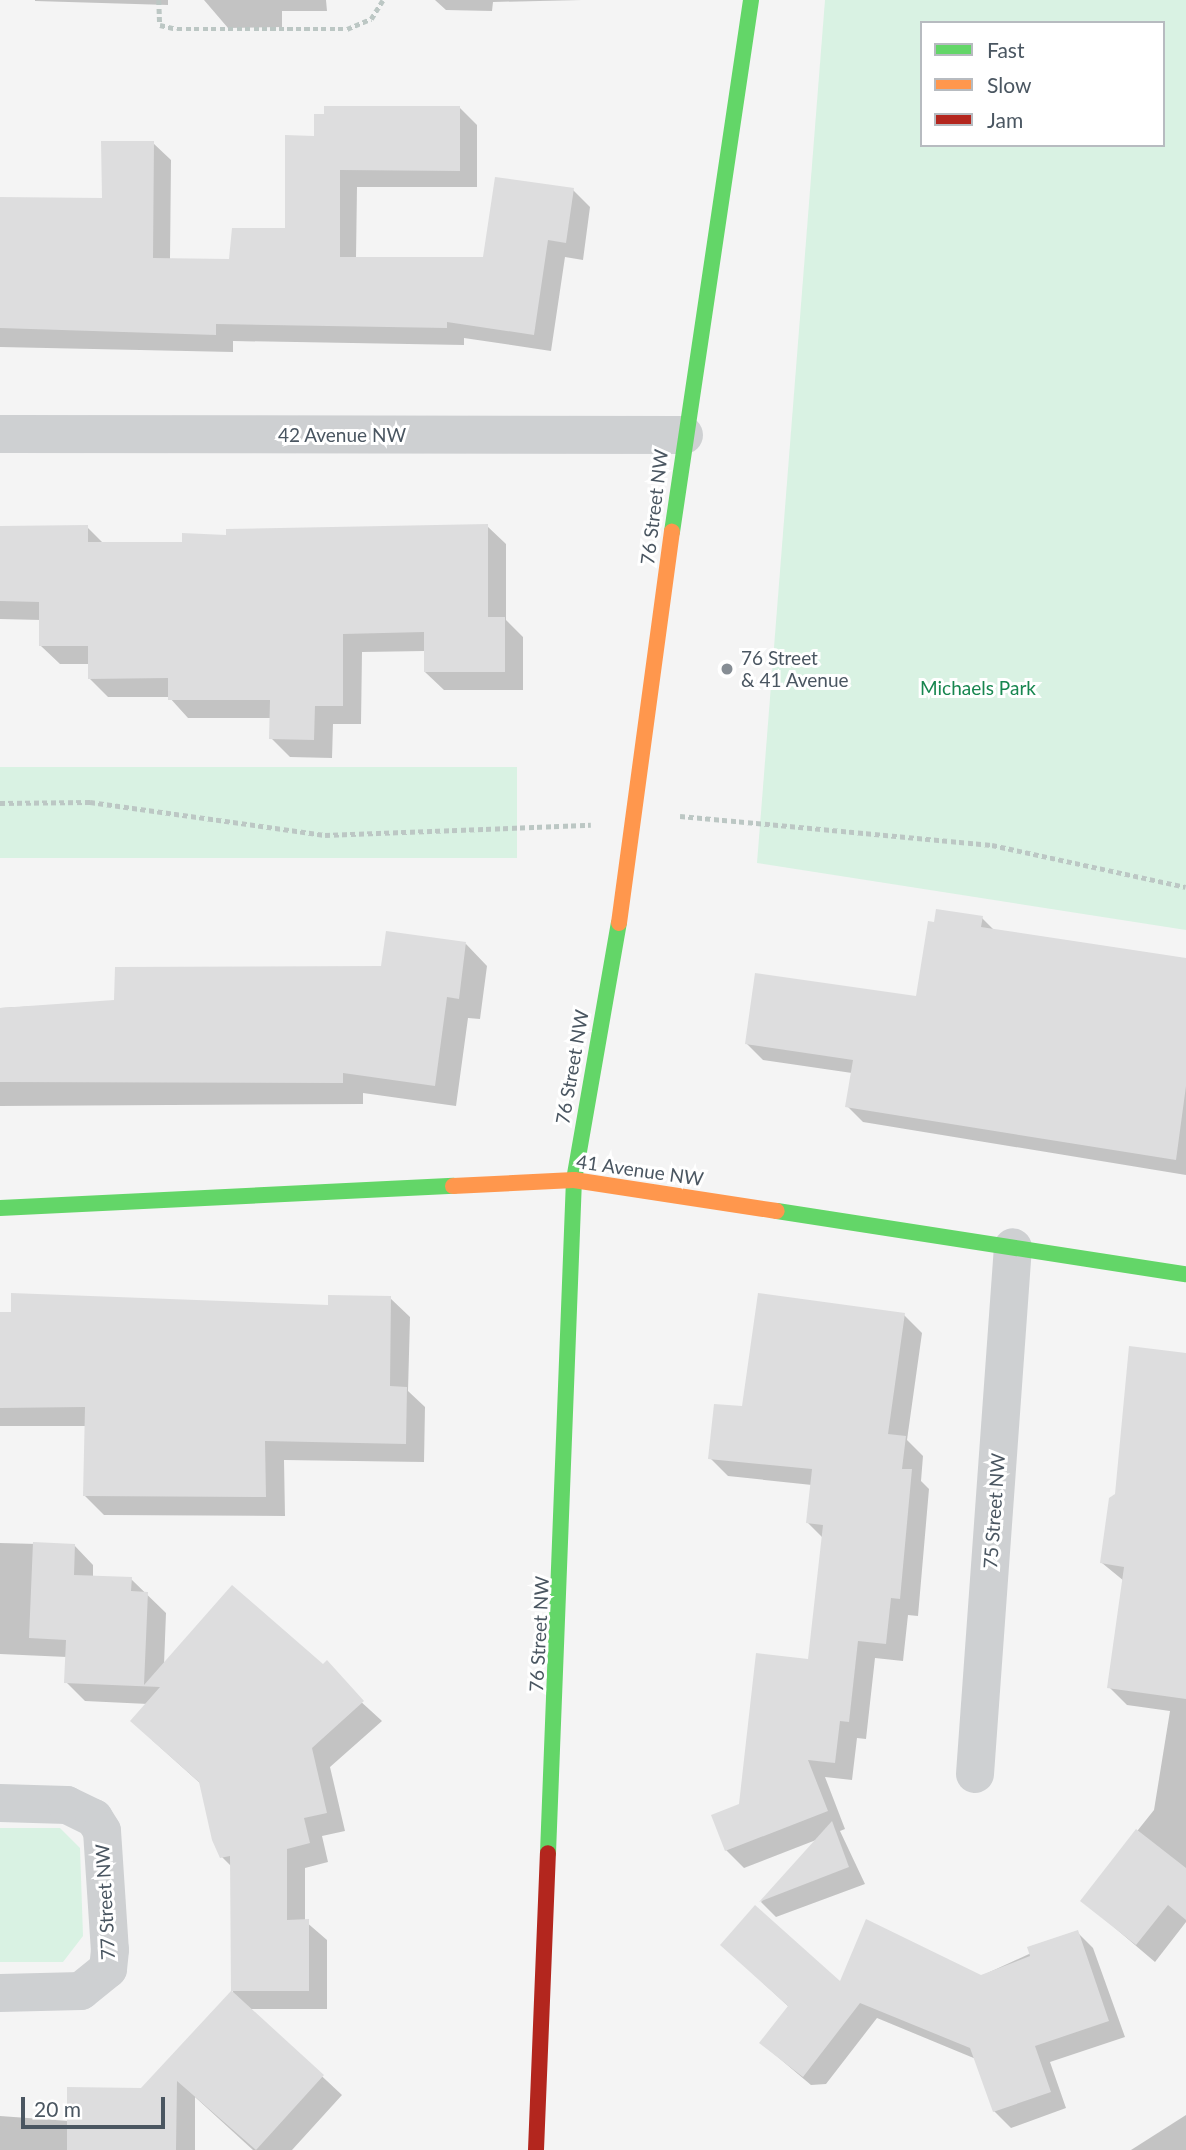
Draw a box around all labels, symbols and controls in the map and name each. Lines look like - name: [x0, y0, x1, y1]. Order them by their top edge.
- legend: [920, 21, 1165, 147]
- text: Fast: [987, 37, 1024, 62]
- text: Slow: [987, 72, 1031, 97]
- text: Jam: [987, 107, 1023, 132]
- street label: 42 Avenue NW: [278, 424, 406, 446]
- street label: 76 Street NW: [636, 448, 672, 566]
- place label: 76 Street & 41 Avenue: [741, 647, 849, 691]
- marker: 76 Street & 41 Avenue: [719, 661, 735, 677]
- park label: Michaels Park: [920, 677, 1036, 699]
- street label: 76 Street NW: [551, 1008, 593, 1126]
- street label: 41 Avenue NW: [575, 1150, 705, 1190]
- street label: 75 Street NW: [979, 1452, 1009, 1570]
- street label: 76 Street NW: [525, 1575, 553, 1693]
- street label: 77 Street NW: [91, 1843, 119, 1961]
- scale bar: [24, 2084, 168, 2128]
- text: 20 m: [34, 2096, 81, 2121]

